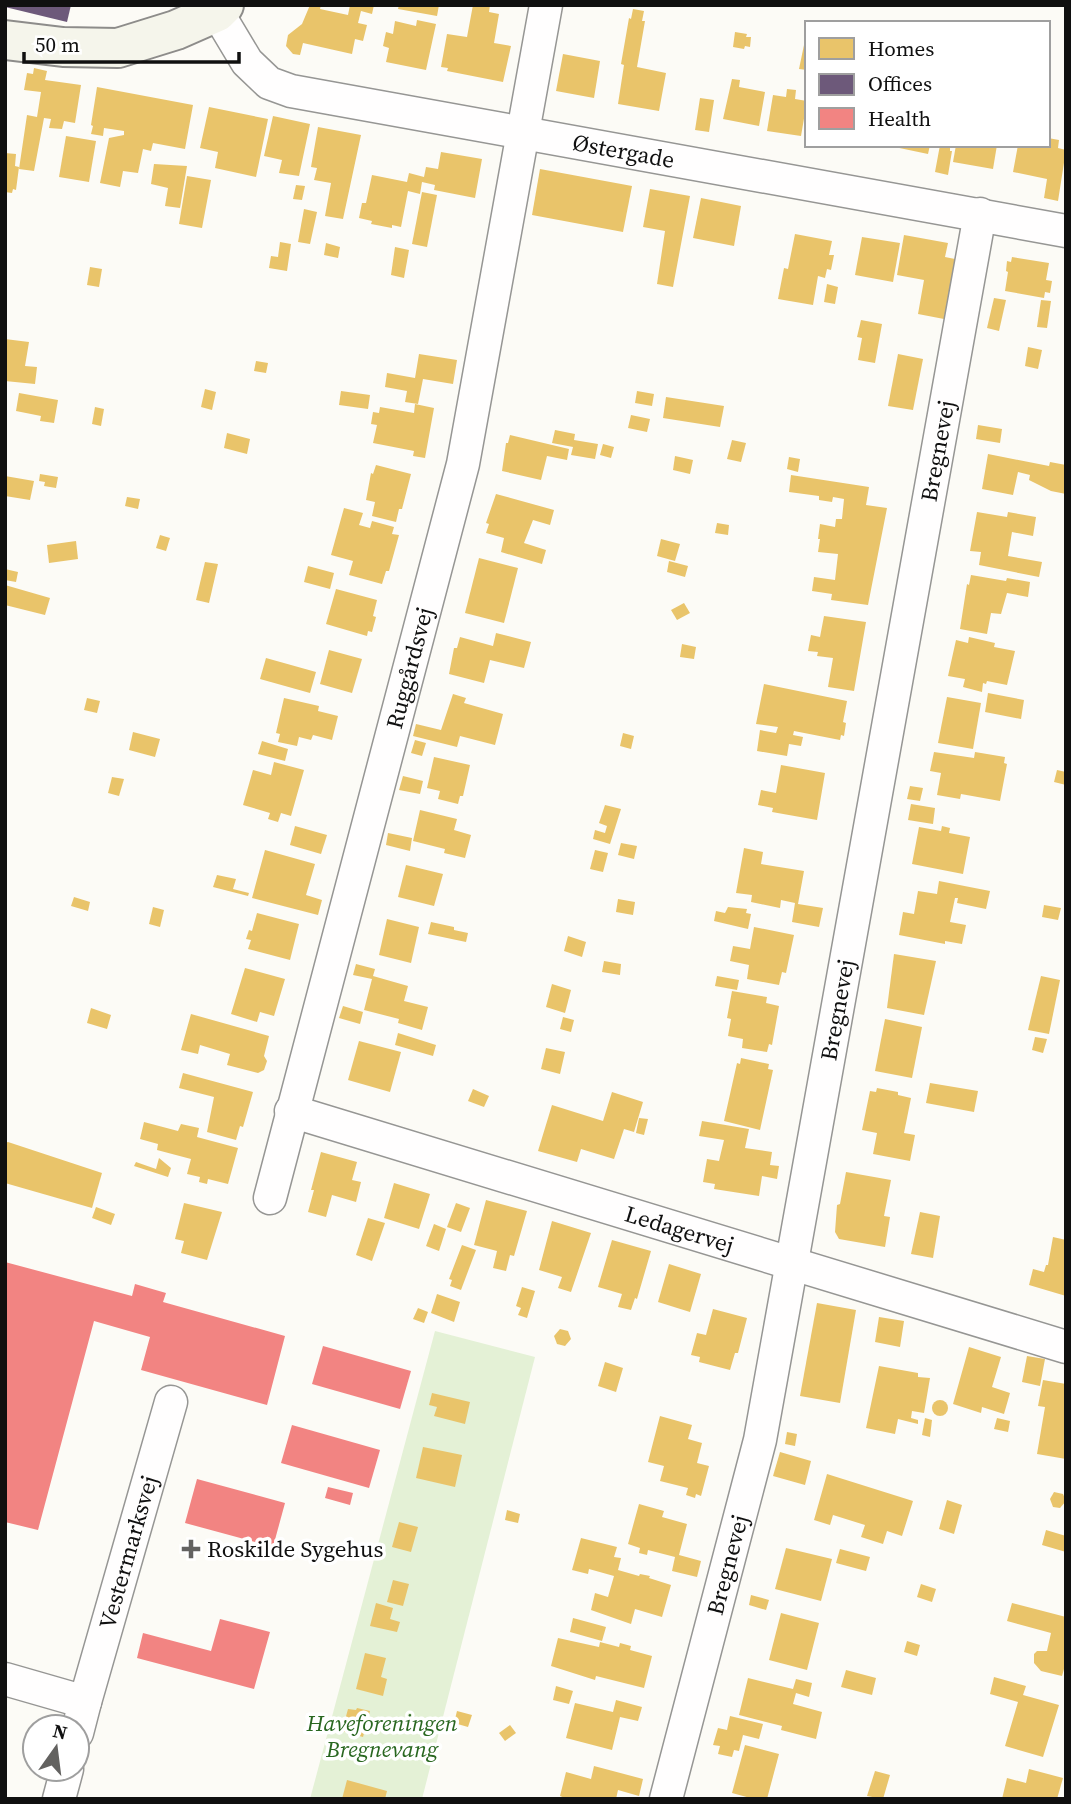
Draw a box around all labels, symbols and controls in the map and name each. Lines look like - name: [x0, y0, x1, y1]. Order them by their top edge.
- scale bar: [24, 21, 240, 65]
- legend: [805, 21, 1050, 147]
- text: 50 m: [35, 30, 80, 59]
- text: Homes: [868, 34, 934, 63]
- text: Offices: [868, 69, 932, 98]
- text: Health: [868, 104, 931, 133]
- street label: Østergade: [570, 126, 677, 176]
- street label: Bregnevej: [913, 398, 962, 504]
- street label: Ruggårdsvej: [378, 604, 441, 732]
- street label: Bregnevej: [812, 957, 862, 1063]
- street label: Ledagervej: [621, 1198, 738, 1261]
- street label: Vestermarksvej: [91, 1472, 165, 1632]
- street label: Bregnevej: [699, 1511, 756, 1618]
- place label: Roskilde Sygehus: [207, 1533, 383, 1565]
- marker: Roskilde Sygehus: [181, 1539, 201, 1559]
- park label: Haveforeningen Bregnevang: [305, 1707, 458, 1765]
- north arrow: [21, 1713, 91, 1783]
- text: N: [50, 1717, 70, 1746]

